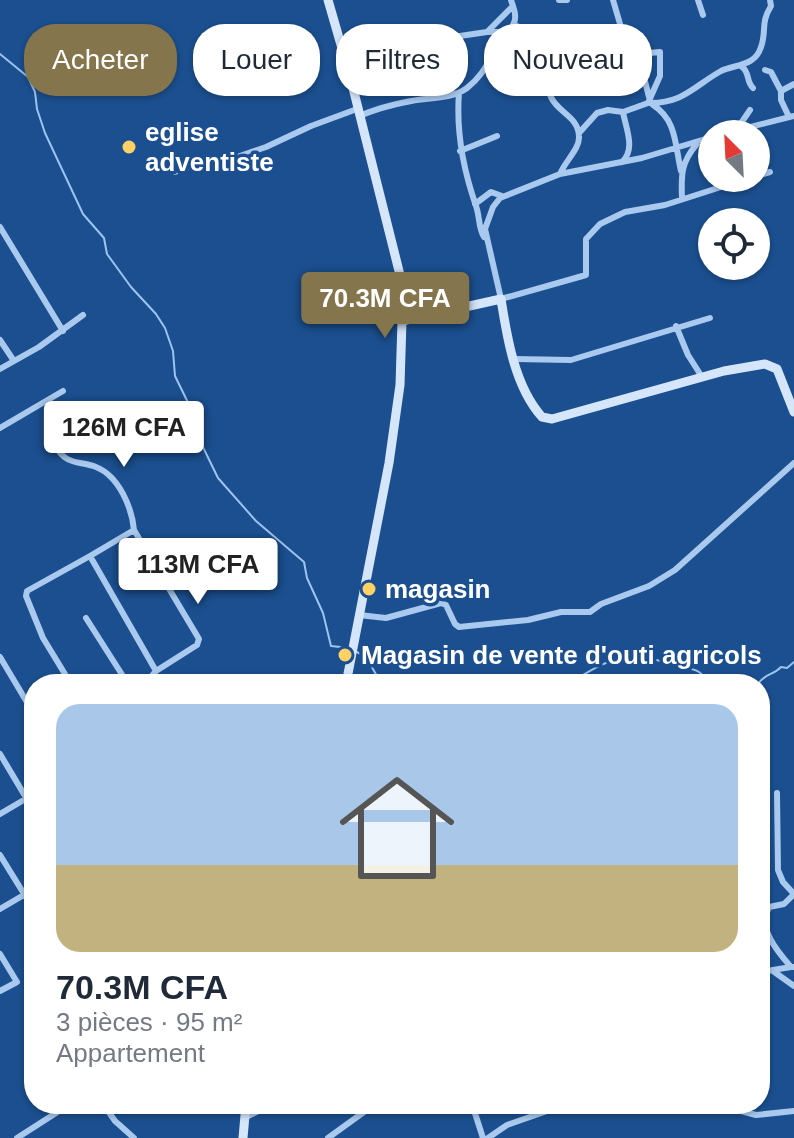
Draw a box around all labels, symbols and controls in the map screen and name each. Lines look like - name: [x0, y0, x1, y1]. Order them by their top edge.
- chip: Acheter: [24, 24, 177, 96]
- chip: Louer: [193, 24, 320, 96]
- chip: Filtres: [336, 24, 468, 96]
- chip: Nouveau: [484, 24, 652, 96]
- place label: eglise adventiste: [145, 117, 274, 177]
- north arrow: [698, 120, 770, 192]
- map controls: [698, 120, 770, 280]
- marker: eglise adventiste: [120, 138, 138, 156]
- button: locate: [698, 208, 770, 280]
- pin: 70.3M CFA: [293, 272, 477, 340]
- text: 70.3M CFA: [319, 283, 451, 313]
- pin: 126M CFA: [41, 401, 207, 469]
- text: 126M CFA: [62, 412, 186, 442]
- pin: 113M CFA: [115, 538, 281, 606]
- text: 113M CFA: [137, 549, 259, 579]
- place label: magasin: [385, 574, 491, 604]
- marker: magasin: [360, 580, 378, 598]
- place label: Magasin de vente d'outi agricols: [361, 640, 762, 670]
- marker: Magasin de vente d'outi agricols: [336, 646, 354, 664]
- icon: home: [325, 756, 469, 900]
- text: 70.3M CFA: [56, 968, 228, 1006]
- text: 3 pièces · 95 m²: [56, 1007, 242, 1037]
- text: Appartement: [56, 1038, 205, 1068]

